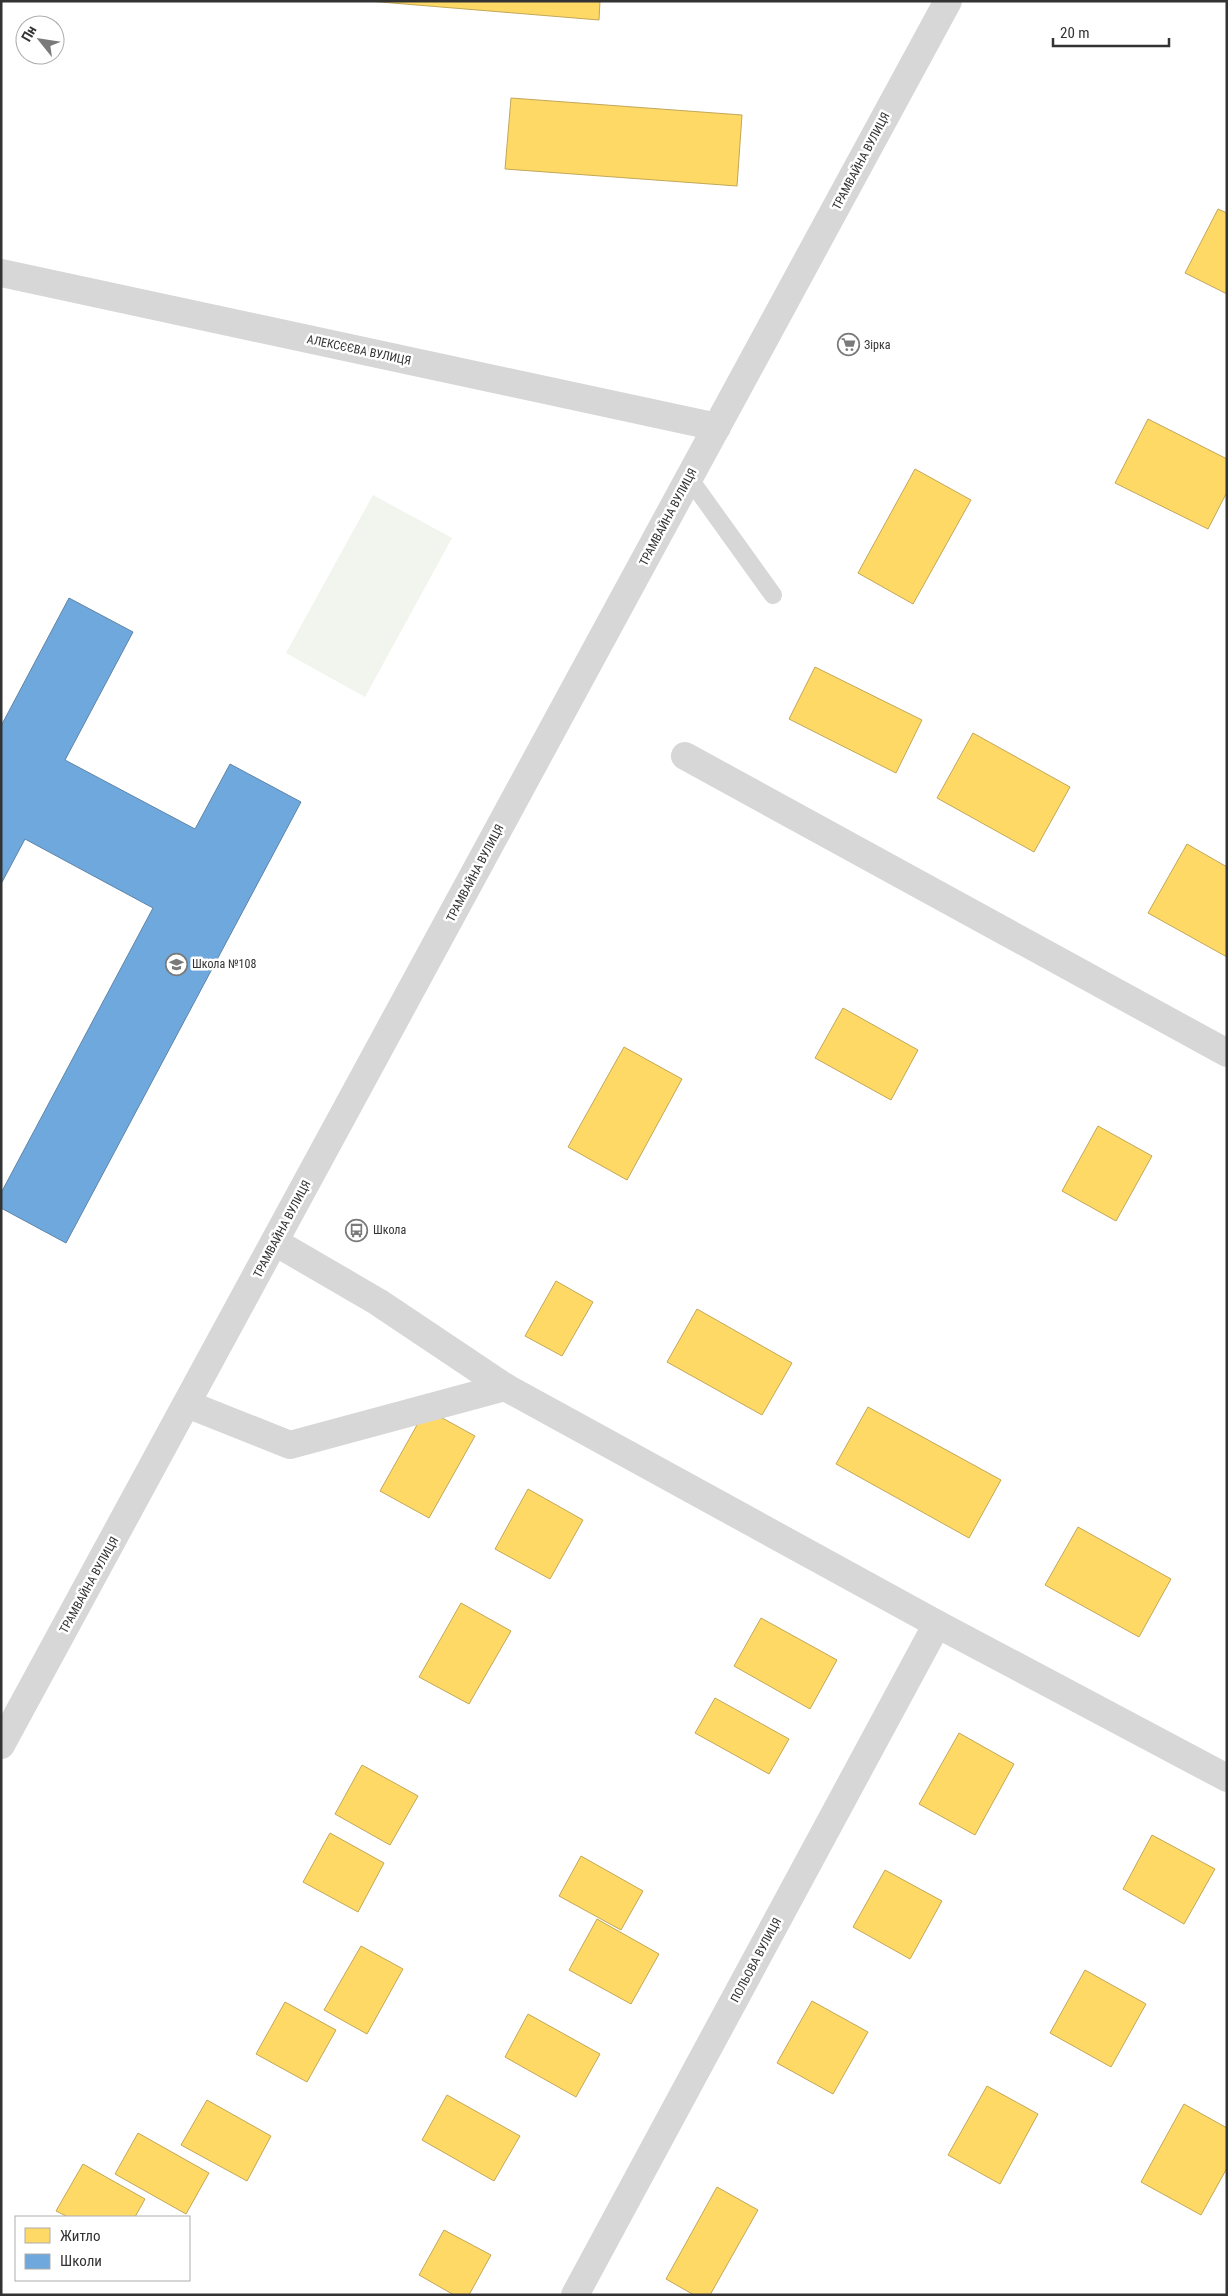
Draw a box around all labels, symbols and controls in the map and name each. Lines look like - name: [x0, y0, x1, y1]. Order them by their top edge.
- north arrow: [15, 15, 65, 65]
- scale bar: [1053, 15, 1169, 47]
- text: Пн: [18, 23, 40, 44]
- text: 20 m: [1060, 24, 1090, 42]
- street label: ТРАМВАЙНА ВУЛИЦЯ: [829, 109, 893, 212]
- street label: АЛЕКСЄЄВА ВУЛИЦЯ: [306, 332, 412, 368]
- supermarket icon: Зірка: [836, 333, 860, 357]
- place label: Зірка: [864, 338, 891, 352]
- street label: ТРАМВАЙНА ВУЛИЦЯ: [636, 465, 700, 568]
- street label: ТРАМВАЙНА ВУЛИЦЯ: [443, 821, 507, 924]
- school or university icon: Школа №108: [164, 952, 188, 976]
- place label: Школа №108: [192, 957, 256, 971]
- street label: ТРАМВАЙНА ВУЛИЦЯ: [250, 1177, 314, 1280]
- bus stop icon: Школа: [345, 1218, 369, 1242]
- place label: Школа: [373, 1223, 406, 1237]
- street label: ТРАМВАЙНА ВУЛИЦЯ: [56, 1534, 121, 1636]
- street label: ПОЛЬОВА ВУЛИЦЯ: [728, 1915, 784, 2005]
- legend: [15, 2216, 190, 2281]
- text: Житло: [60, 2227, 100, 2245]
- text: Школи: [60, 2252, 102, 2270]

